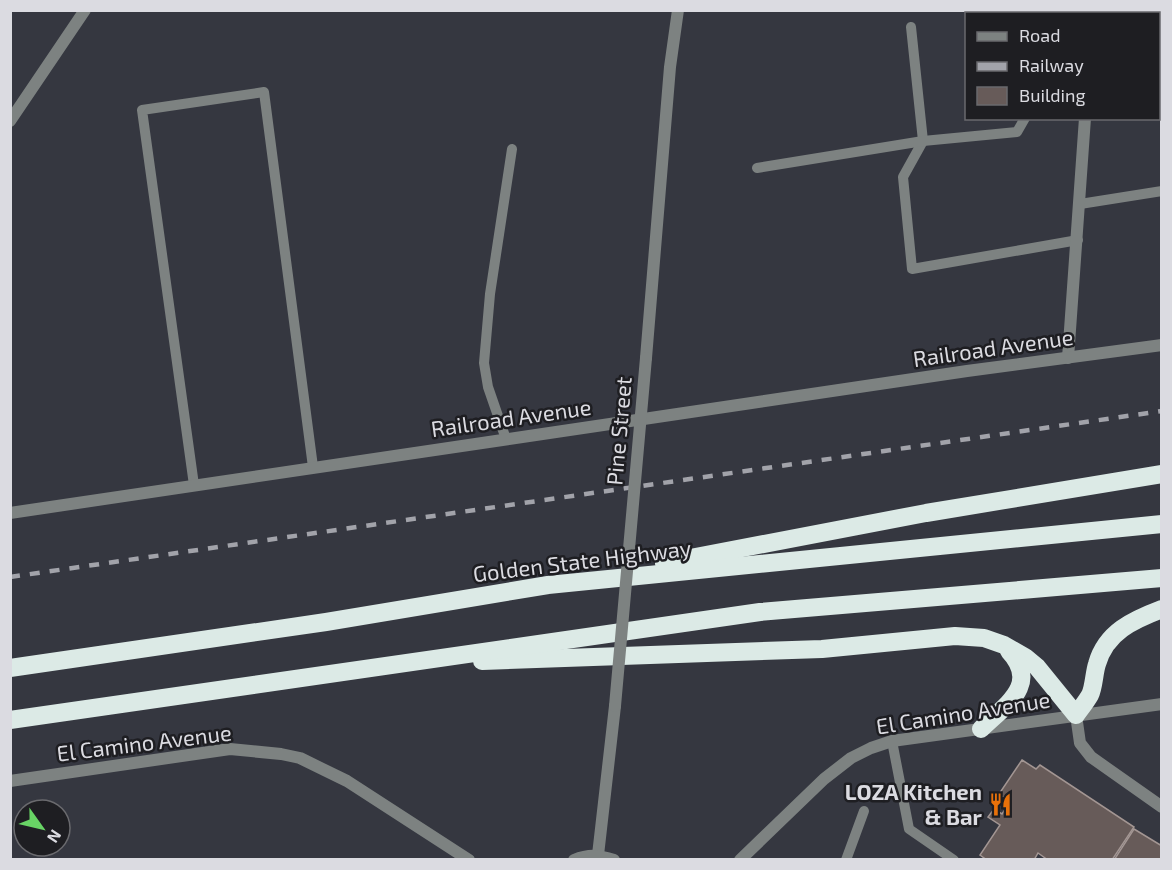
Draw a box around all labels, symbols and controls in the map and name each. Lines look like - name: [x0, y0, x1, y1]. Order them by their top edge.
- legend: [965, 12, 1160, 120]
- text: Road: [1019, 24, 1060, 46]
- text: Railway: [1019, 54, 1084, 76]
- text: Building: [1019, 84, 1086, 106]
- street label: Railroad Avenue: [911, 323, 1075, 371]
- street label: Pine Street: [600, 376, 636, 486]
- street label: Railroad Avenue: [429, 393, 593, 441]
- street label: Golden State Highway: [471, 534, 693, 586]
- street label: El Camino Avenue: [874, 685, 1052, 739]
- street label: El Camino Avenue: [55, 718, 233, 766]
- place label: LOZA Kitchen & Bar: [845, 778, 983, 829]
- restaurant icon: LOZA Kitchen & Bar: [987, 791, 1013, 817]
- north arrow: [12, 798, 72, 858]
- text: N: [44, 827, 66, 847]

